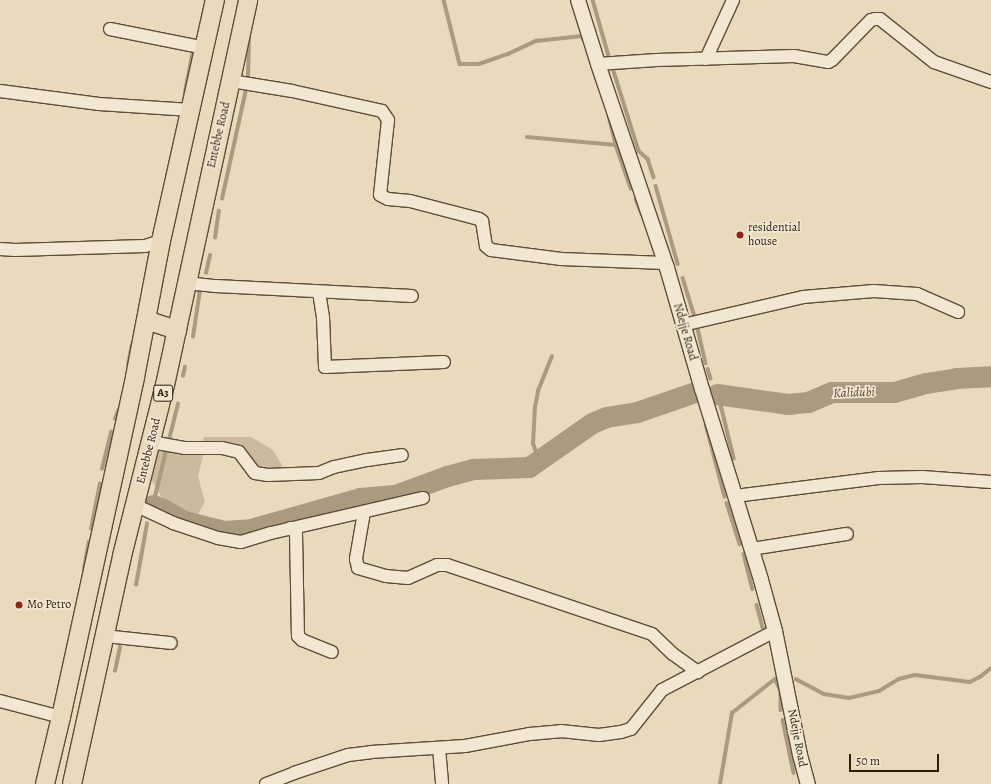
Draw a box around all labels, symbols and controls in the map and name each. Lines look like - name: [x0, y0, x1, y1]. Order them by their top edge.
- street label: Entebbe Road: [204, 100, 234, 170]
- place label: residential house: [748, 221, 800, 249]
- marker: residential house: [735, 230, 745, 240]
- street label: Ndejje Road: [670, 302, 700, 362]
- road number: A3: [153, 384, 173, 402]
- water label: Kalidubi: [833, 384, 875, 402]
- street label: Entebbe Road: [134, 416, 164, 486]
- place label: Mo Petro: [27, 598, 71, 612]
- marker: Mo Petro: [14, 600, 24, 610]
- street label: Ndejje Road: [784, 708, 810, 768]
- scale bar: [851, 746, 941, 772]
- text: 50 m: [856, 753, 880, 769]

